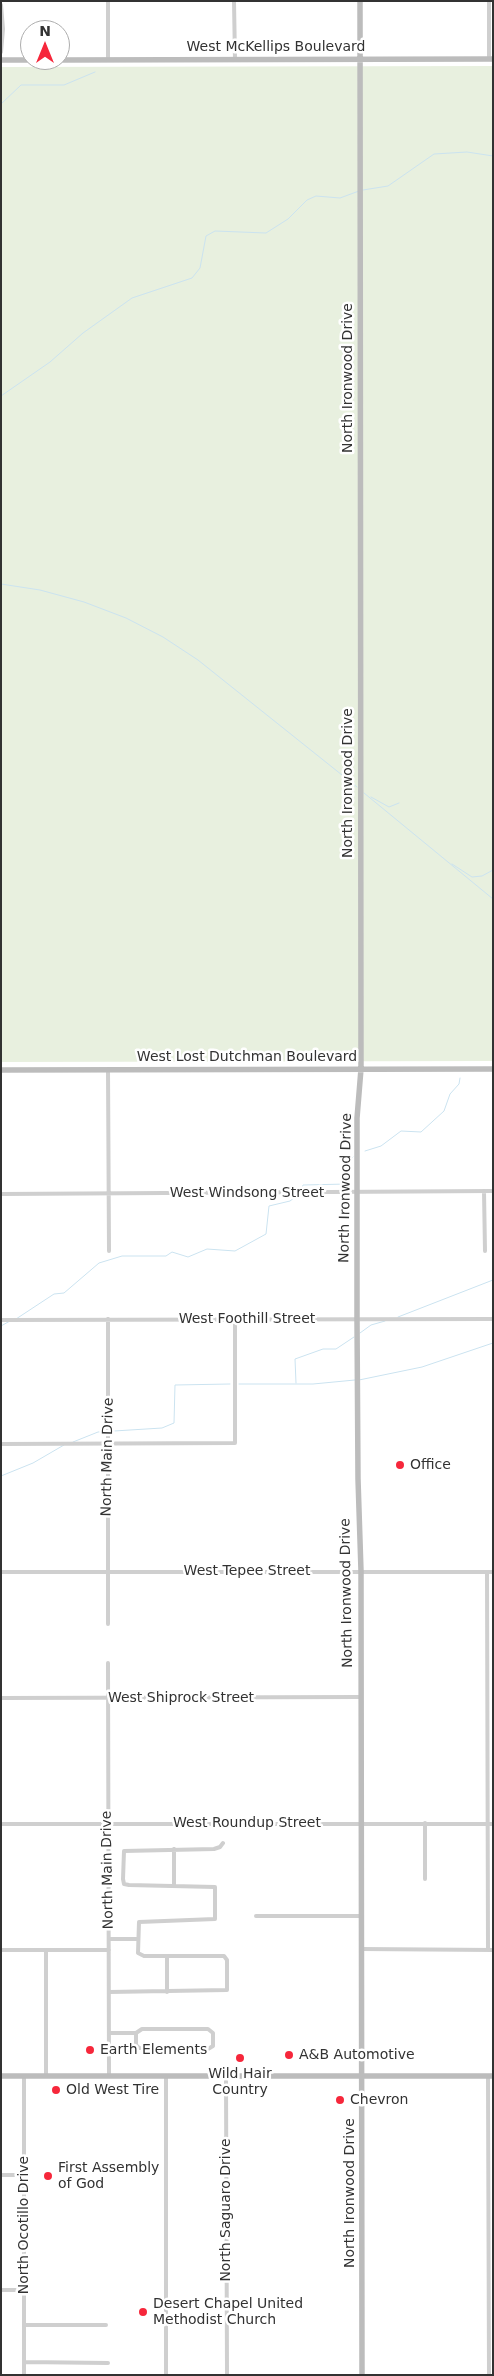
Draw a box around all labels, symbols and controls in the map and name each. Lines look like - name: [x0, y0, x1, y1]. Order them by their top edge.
- north arrow: [20, 20, 70, 70]
- text: N: [39, 23, 51, 39]
- street label: West McKellips Boulevard: [187, 39, 365, 55]
- street label: North Ironwood Drive: [340, 303, 356, 453]
- street label: North Ironwood Drive: [340, 708, 356, 858]
- street label: West Lost Dutchman Boulevard: [137, 1049, 357, 1065]
- street label: North Ironwood Drive: [336, 1113, 356, 1263]
- street label: West Windsong Street: [170, 1185, 324, 1201]
- street label: West Foothill Street: [179, 1311, 315, 1327]
- street label: North Main Drive: [99, 1397, 117, 1517]
- place label: Office: [410, 1457, 451, 1473]
- marker: Office: [394, 1459, 406, 1471]
- street label: North Ironwood Drive: [337, 1518, 357, 1668]
- street label: West Tepee Street: [184, 1563, 310, 1579]
- street label: West Shiprock Street: [108, 1690, 254, 1706]
- street label: North Main Drive: [99, 1810, 117, 1930]
- street label: West Roundup Street: [173, 1815, 321, 1831]
- place label: Earth Elements: [100, 2042, 207, 2058]
- marker: Earth Elements: [84, 2044, 96, 2056]
- place label: A&B Automotive: [299, 2047, 415, 2063]
- marker: A&B Automotive: [283, 2049, 295, 2061]
- marker: Wild Hair Country: [234, 2052, 246, 2064]
- place label: Wild Hair Country: [208, 2066, 272, 2098]
- place label: Old West Tire: [66, 2082, 159, 2098]
- marker: Old West Tire: [50, 2084, 62, 2096]
- place label: Chevron: [350, 2092, 408, 2108]
- marker: Chevron: [334, 2094, 346, 2106]
- street label: North Ironwood Drive: [342, 2118, 358, 2268]
- street label: North Saguaro Drive: [218, 2138, 234, 2282]
- street label: North Ocotillo Drive: [16, 2156, 32, 2294]
- place label: First Assembly of God: [58, 2160, 159, 2192]
- marker: First Assembly of God: [42, 2170, 54, 2182]
- place label: Desert Chapel United Methodist Church: [153, 2296, 303, 2328]
- marker: Desert Chapel United Methodist Church: [137, 2306, 149, 2318]

